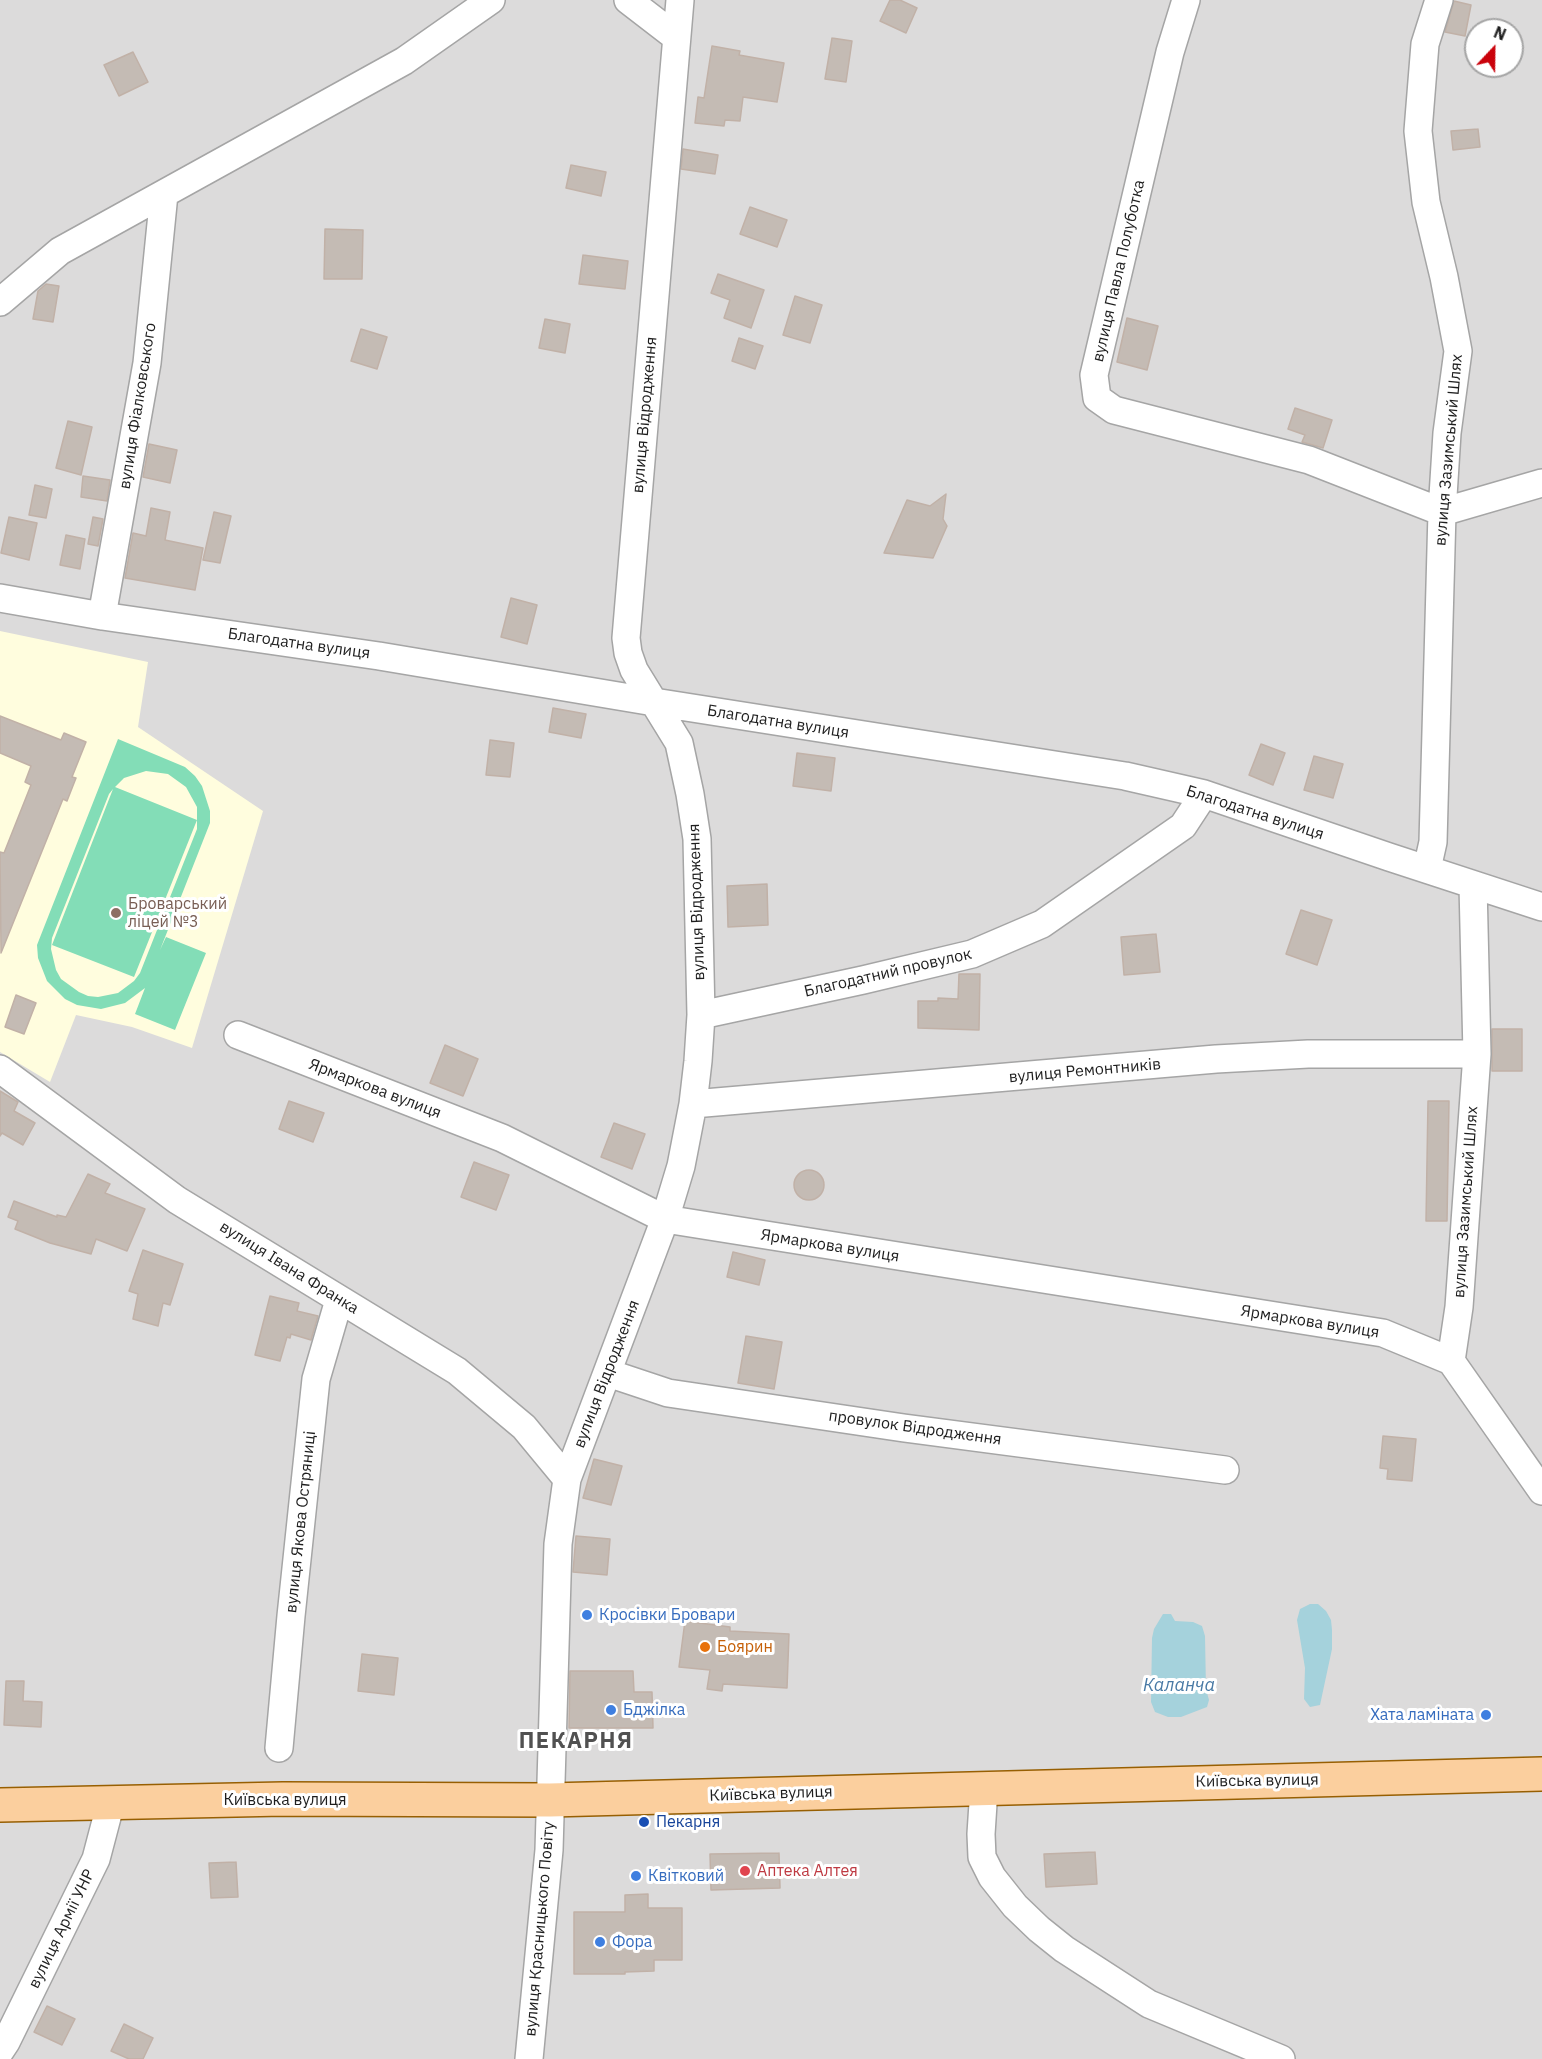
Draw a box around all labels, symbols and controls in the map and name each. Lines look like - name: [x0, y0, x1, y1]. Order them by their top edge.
- north arrow: [1464, 18, 1524, 78]
- text: N: [1491, 22, 1509, 45]
- street label: вулиця Павла Полуботка: [1089, 178, 1149, 364]
- street label: вулиця Фіалковського: [115, 321, 161, 491]
- street label: вулиця Відродження: [629, 336, 661, 494]
- street label: вулиця Зазимський Шлях: [1431, 353, 1467, 547]
- street label: Благодатна вулиця: [227, 625, 371, 663]
- street label: Благодатна вулиця: [706, 701, 850, 743]
- street label: Благодатна вулиця: [1184, 782, 1326, 844]
- street label: вулиця Відродження: [685, 823, 709, 981]
- place label: Броварський ліцей №3: [128, 894, 227, 932]
- marker: Броварський ліцей №3: [109, 906, 123, 920]
- street label: Благодатний провулок: [802, 944, 974, 1002]
- street label: Ярмаркова вулиця: [306, 1055, 444, 1123]
- street label: вулиця Ремонтників: [1008, 1055, 1162, 1087]
- street label: вулиця Зазимський Шлях: [1450, 1105, 1482, 1299]
- street label: вулиця Івана Франка: [216, 1217, 362, 1319]
- street label: Ярмаркова вулиця: [759, 1226, 901, 1266]
- street label: вулиця Відродження: [570, 1297, 644, 1451]
- street label: Ярмаркова вулиця: [1239, 1302, 1381, 1342]
- street label: провулок Відродження: [827, 1406, 1003, 1450]
- street label: вулиця Якова Остряниці: [282, 1430, 320, 1614]
- place label: Кросівки Бровари: [599, 1605, 735, 1625]
- marker: Кросівки Бровари: [580, 1608, 594, 1622]
- place label: Боярин: [717, 1637, 773, 1657]
- marker: Боярин: [698, 1640, 712, 1654]
- water label: Каланча: [1143, 1675, 1215, 1697]
- place label: Бджілка: [623, 1700, 685, 1720]
- marker: Бджілка: [604, 1703, 618, 1717]
- place label: Хата ламіната: [1370, 1705, 1474, 1725]
- marker: Хата ламіната: [1479, 1708, 1493, 1722]
- district label: ПЕКАРНЯ: [519, 1729, 633, 1755]
- street label: Київська вулиця: [1195, 1770, 1319, 1792]
- street label: Київська вулиця: [709, 1782, 833, 1806]
- street label: Київська вулиця: [223, 1790, 347, 1810]
- place label: Пекарня: [656, 1812, 720, 1832]
- marker: Пекарня: [637, 1815, 651, 1829]
- street label: вулиця Красницького Повіту: [521, 1821, 559, 2037]
- place label: Аптека Алтея: [757, 1861, 858, 1881]
- marker: Аптека Алтея: [738, 1864, 752, 1878]
- street label: вулиця Армії УНР: [25, 1866, 99, 1992]
- place label: Квітковий: [648, 1866, 724, 1886]
- marker: Квітковий: [629, 1869, 643, 1883]
- place label: Фора: [612, 1932, 652, 1952]
- marker: Фора: [593, 1935, 607, 1949]

